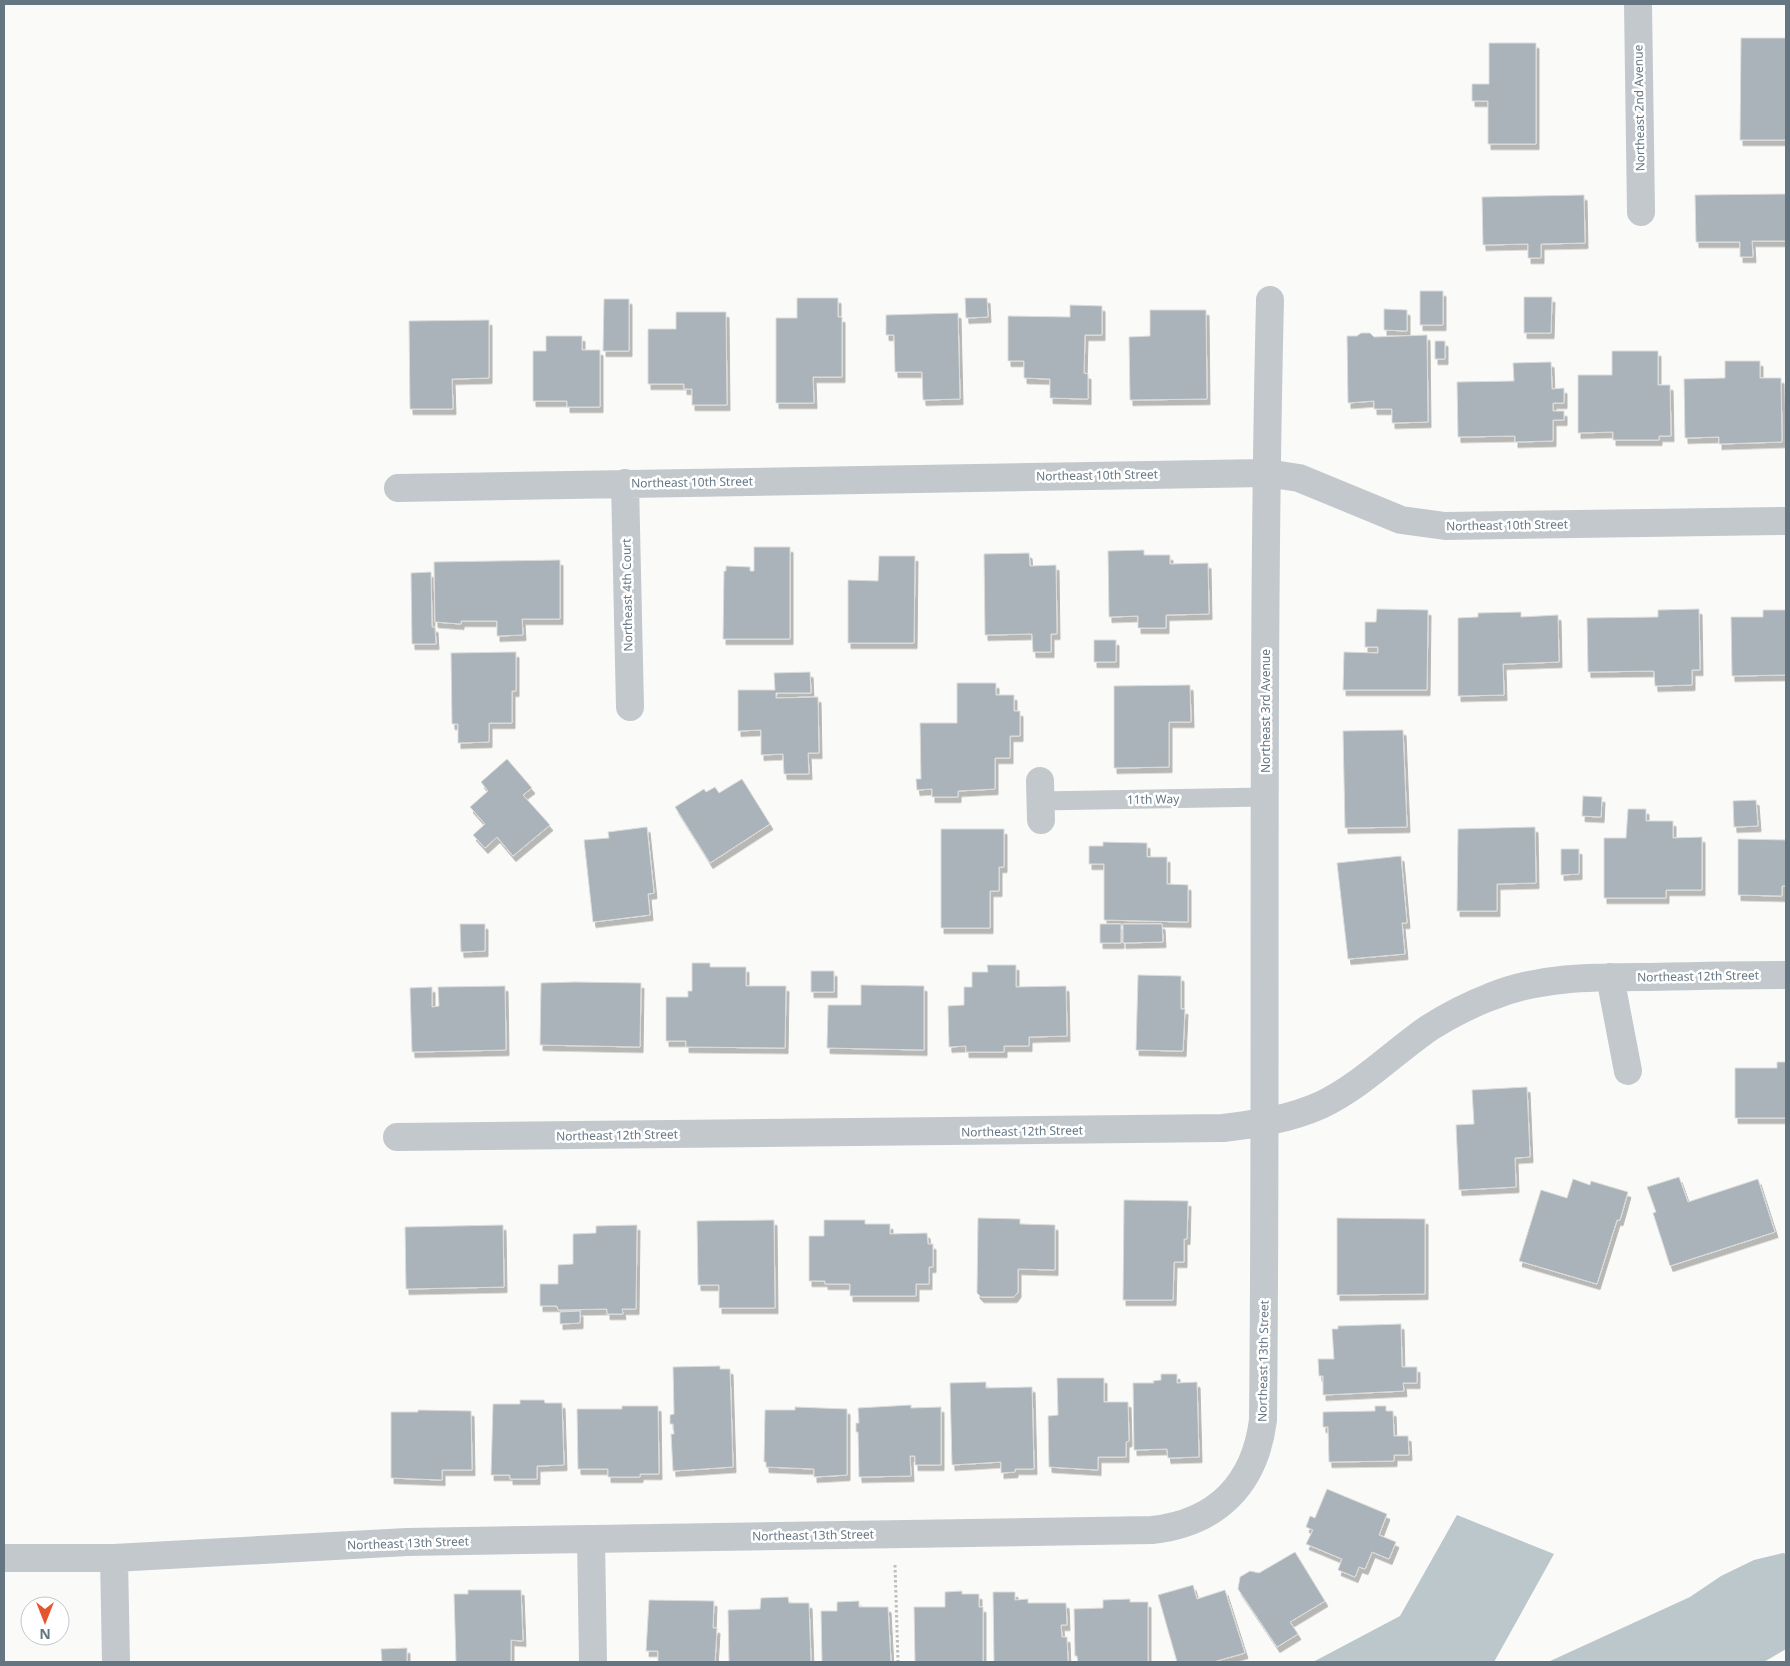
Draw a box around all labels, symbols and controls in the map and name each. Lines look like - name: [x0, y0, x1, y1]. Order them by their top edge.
- street label: Northeast 2nd Avenue: [1629, 44, 1649, 171]
- street label: Northeast 10th Street: [1036, 465, 1159, 485]
- street label: Northeast 10th Street: [631, 472, 754, 492]
- street label: Northeast 10th Street: [1446, 515, 1569, 535]
- street label: Northeast 4th Court: [618, 538, 636, 652]
- street label: Northeast 3rd Avenue: [1257, 649, 1274, 773]
- street label: 11th Way: [1127, 790, 1180, 808]
- street label: Northeast 12th Street: [1637, 966, 1760, 986]
- street label: Northeast 12th Street: [961, 1121, 1084, 1141]
- street label: Northeast 12th Street: [556, 1125, 679, 1145]
- street label: Northeast 13th Street: [1253, 1299, 1273, 1422]
- street label: Northeast 13th Street: [752, 1525, 875, 1545]
- street label: Northeast 13th Street: [347, 1532, 470, 1554]
- north arrow: [20, 1596, 70, 1646]
- text: N: [39, 1625, 51, 1644]

